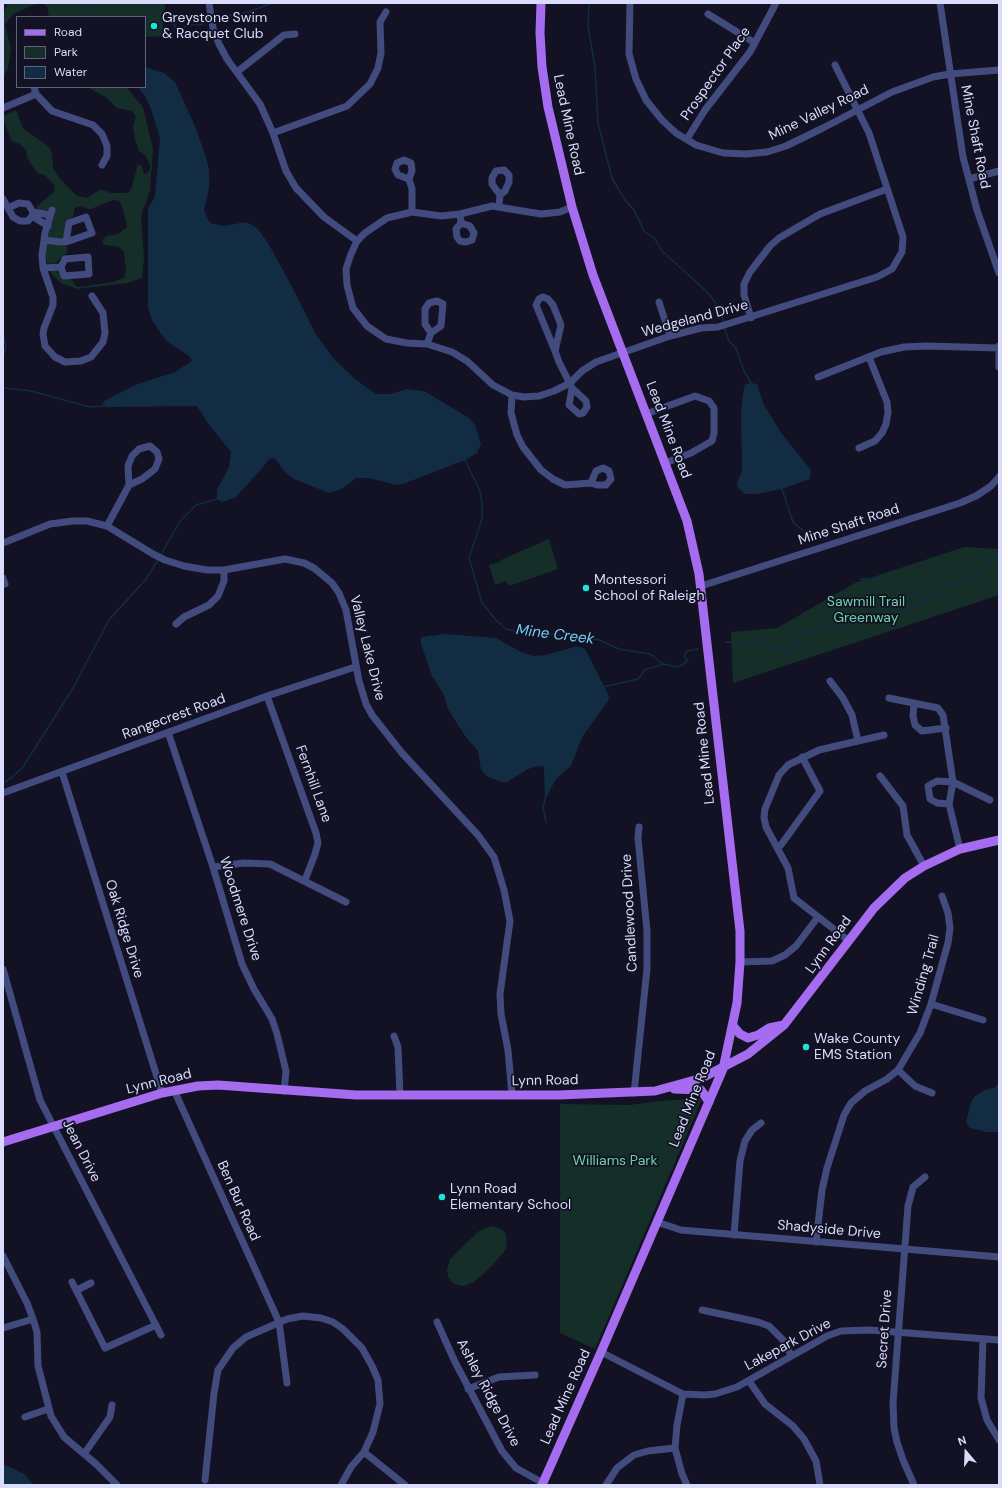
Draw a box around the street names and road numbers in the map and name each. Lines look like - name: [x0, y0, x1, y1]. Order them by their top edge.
- street label: Prospector Place: [678, 24, 754, 124]
- street label: Lead Mine Road: [549, 73, 587, 177]
- street label: Mine Valley Road: [766, 82, 872, 144]
- street label: Mine Shaft Road: [957, 84, 993, 190]
- street label: Wedgeland Drive: [640, 297, 750, 341]
- street label: Lead Mine Road: [642, 379, 694, 481]
- street label: Mine Shaft Road: [796, 501, 902, 549]
- street label: Valley Lake Drive: [346, 594, 388, 702]
- street label: Rangecrest Road: [120, 691, 228, 743]
- street label: Lead Mine Road: [691, 701, 719, 805]
- street label: Fernhill Lane: [291, 743, 335, 825]
- street label: Candlewood Drive: [619, 854, 641, 972]
- street label: Woodmere Drive: [215, 855, 265, 963]
- street label: Oak Ridge Drive: [101, 878, 147, 980]
- street label: Lynn Road: [803, 913, 855, 977]
- street label: Winding Trail: [904, 933, 944, 1017]
- street label: Lead Mine Road: [666, 1048, 720, 1150]
- street label: Lynn Road: [125, 1066, 193, 1098]
- street label: Lynn Road: [512, 1072, 578, 1090]
- street label: Jean Drive: [58, 1117, 104, 1185]
- street label: Ben Bur Road: [213, 1158, 263, 1244]
- street label: Shadyside Drive: [776, 1217, 882, 1243]
- street label: Secret Drive: [874, 1289, 896, 1369]
- street label: Lakepark Drive: [742, 1315, 834, 1375]
- street label: Ashley Ridge Drive: [453, 1336, 523, 1450]
- street label: Lead Mine Road: [537, 1347, 595, 1447]

